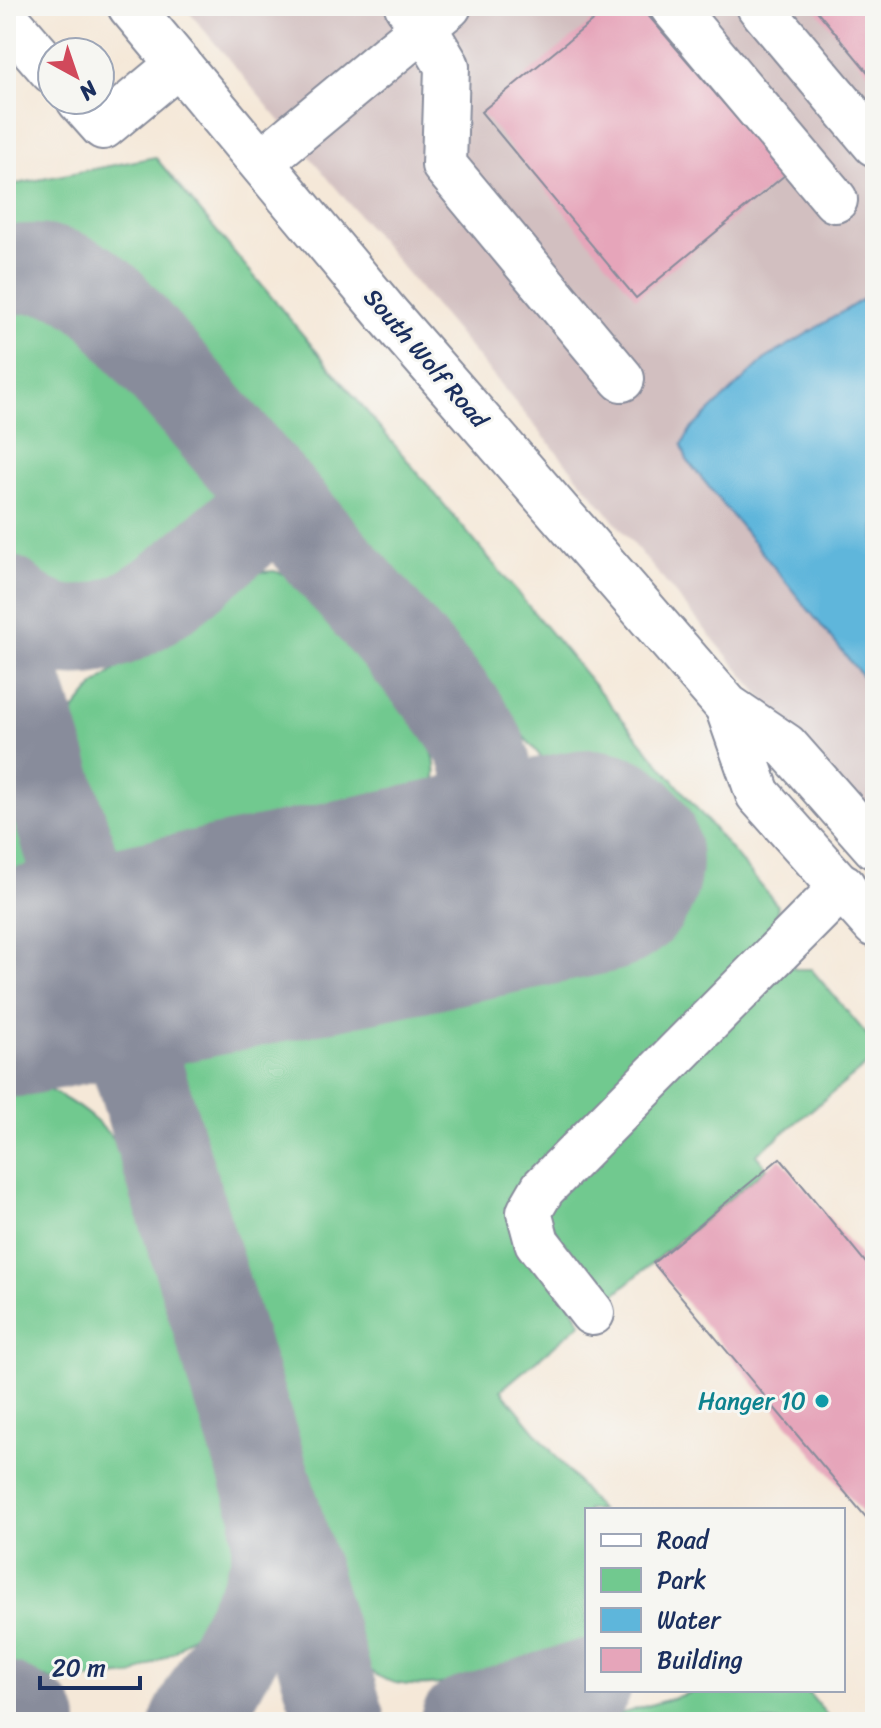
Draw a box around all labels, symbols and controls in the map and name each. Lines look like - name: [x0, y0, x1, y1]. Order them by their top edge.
- north arrow: [36, 36, 116, 116]
- text: N: [70, 70, 108, 111]
- street label: South Wolf Road: [353, 278, 500, 439]
- place label: Hanger 10: [698, 1380, 806, 1422]
- marker: Hanger 10: [813, 1392, 831, 1410]
- legend: [585, 1508, 845, 1692]
- text: Road: [657, 1519, 711, 1561]
- text: Park: [657, 1559, 706, 1601]
- text: Water: [657, 1599, 722, 1641]
- text: Building: [657, 1639, 743, 1681]
- scale bar: [40, 1640, 140, 1690]
- text: 20 m: [52, 1647, 106, 1689]

